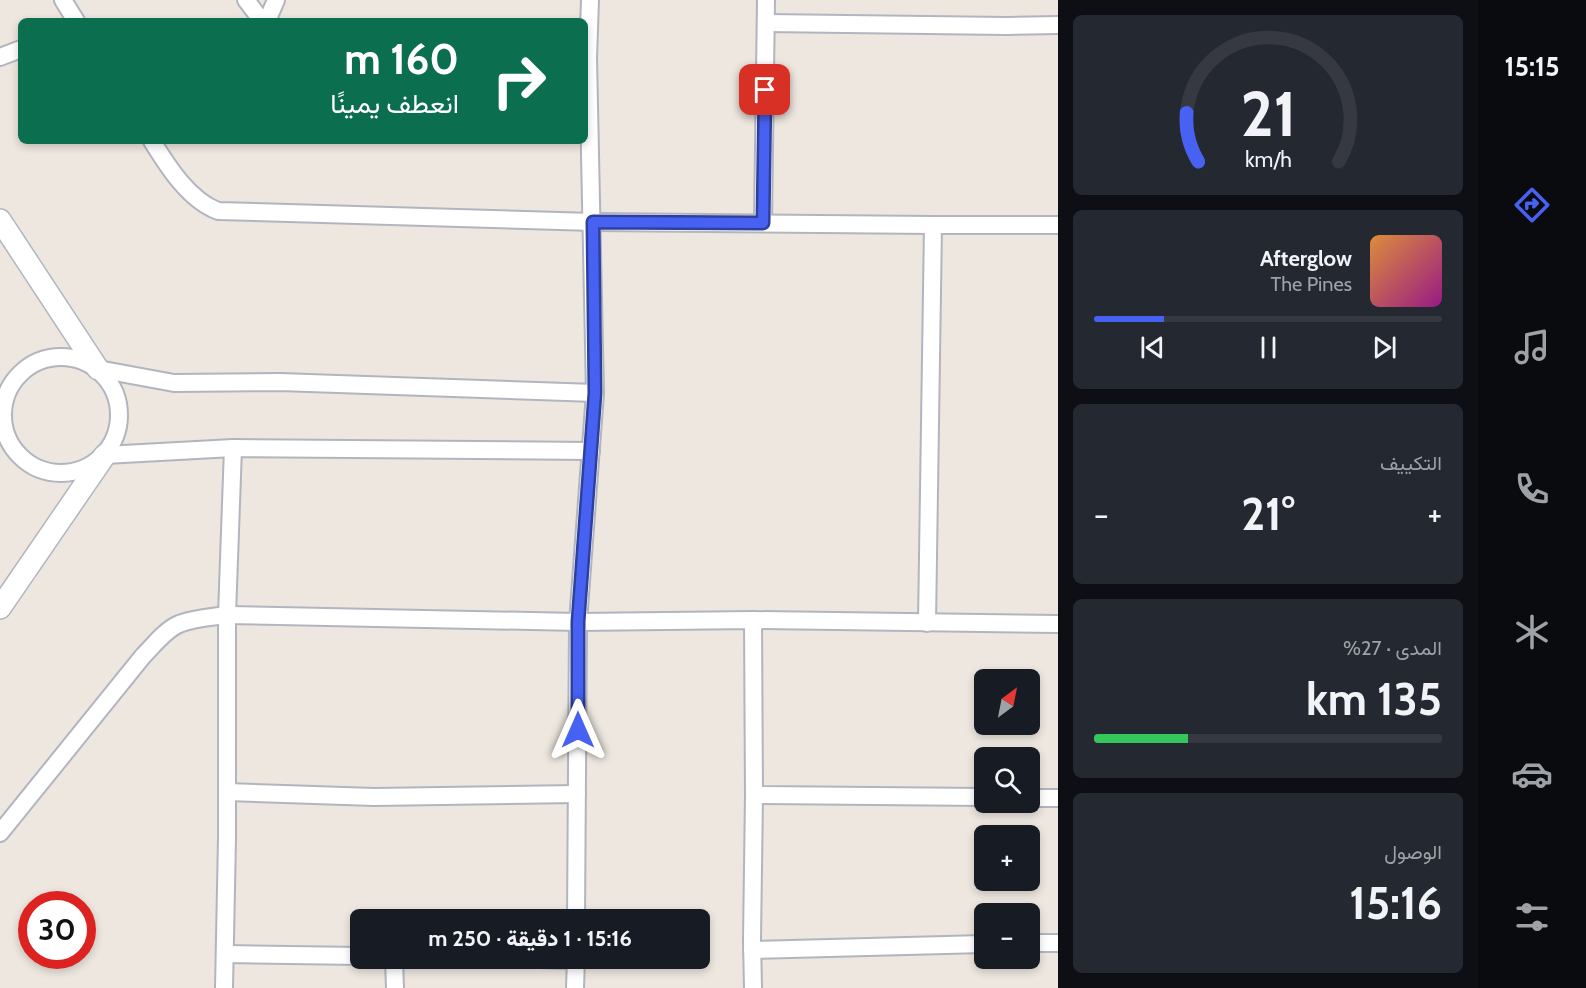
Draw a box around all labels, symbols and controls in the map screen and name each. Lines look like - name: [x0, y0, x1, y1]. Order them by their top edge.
- text: 160 m: [344, 33, 459, 85]
- icon: right: [480, 42, 558, 120]
- text: 15:15: [1505, 50, 1559, 83]
- pin: [739, 64, 790, 115]
- icon: arrive: [748, 73, 781, 106]
- text: 21: [1240, 76, 1296, 152]
- text: انعطف يمينًا: [330, 87, 459, 120]
- text: km/h: [1245, 146, 1291, 172]
- icon: directions: [1511, 184, 1553, 226]
- text: Afterglow: [1260, 245, 1352, 272]
- text: The Pines: [1271, 272, 1352, 296]
- icon: music: [1511, 326, 1553, 368]
- icon: previous: [1136, 331, 1169, 364]
- icon: pause: [1252, 331, 1285, 364]
- icon: next: [1368, 331, 1401, 364]
- text: التكييف: [1380, 451, 1442, 475]
- icon: phone: [1511, 468, 1553, 510]
- text: 21°: [1241, 487, 1295, 541]
- text: −: [1094, 494, 1109, 534]
- text: +: [1427, 494, 1442, 534]
- icon: climate: [1511, 611, 1553, 653]
- text: المدى · 27%: [1343, 636, 1442, 660]
- north arrow: [974, 669, 1040, 735]
- map controls: [974, 669, 1040, 969]
- text: 135 km: [1306, 672, 1442, 726]
- position arrow: [546, 698, 610, 762]
- button: search: [974, 747, 1040, 813]
- icon: car: [1511, 753, 1553, 795]
- button: +: [974, 825, 1040, 891]
- text: الوصول: [1384, 840, 1442, 864]
- text: 15:16: [1349, 876, 1442, 930]
- speed limit sign: 30: [18, 891, 96, 969]
- icon: filters: [1511, 896, 1553, 938]
- button: −: [974, 903, 1040, 969]
- text: 15:16 · 1 دقيقة · 250 m: [428, 925, 632, 952]

